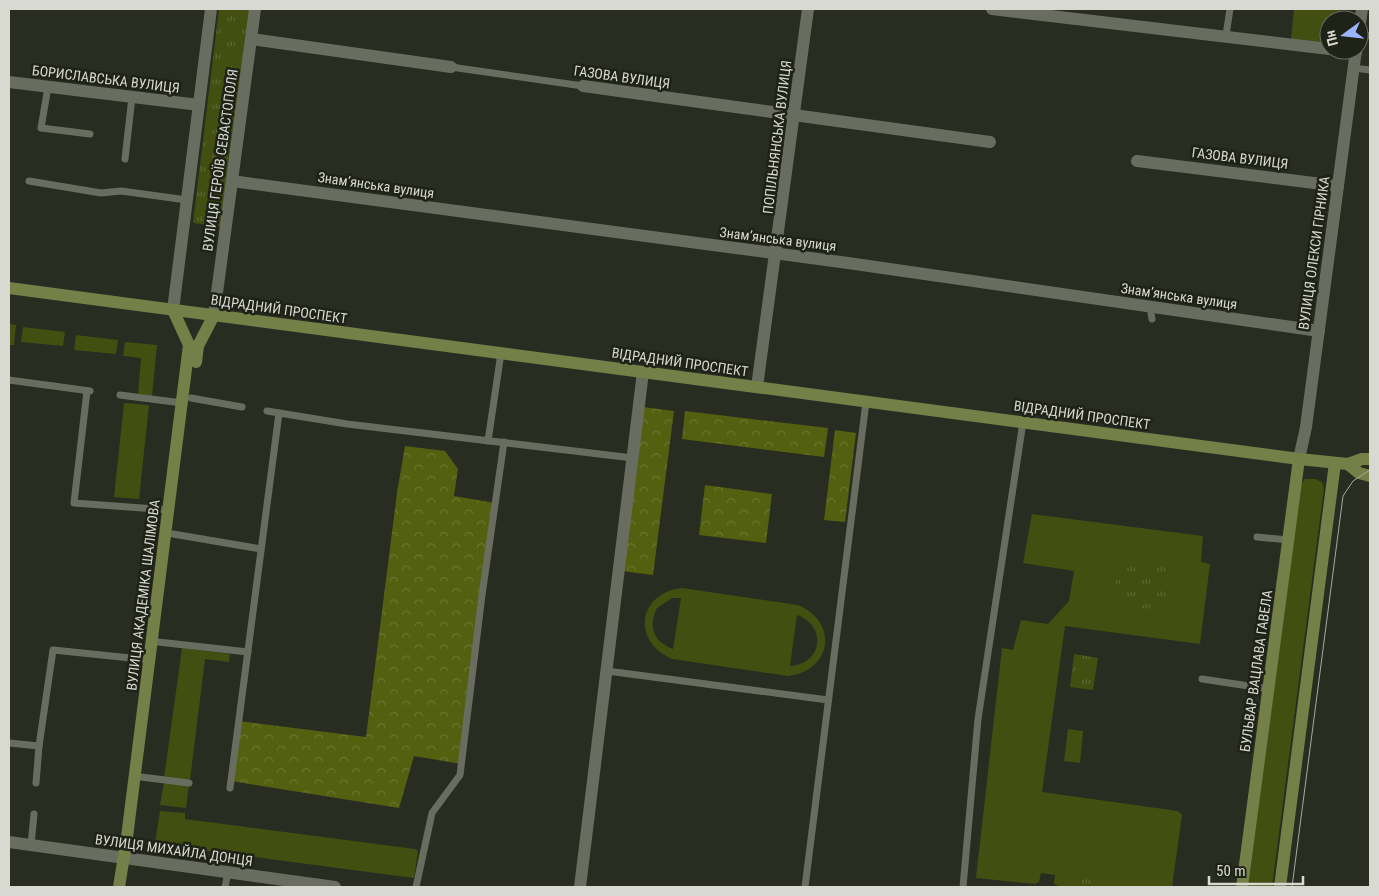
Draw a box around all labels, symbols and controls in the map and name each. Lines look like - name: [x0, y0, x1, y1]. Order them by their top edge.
- north arrow: [1319, 10, 1369, 60]
- text: Пн: [1322, 29, 1341, 48]
- street label: ПОПІЛЬНЯНСЬКА ВУЛИЦЯ: [760, 59, 794, 215]
- street label: БОРИСЛАВСЬКА ВУЛИЦЯ: [31, 62, 181, 96]
- street label: ГАЗОВА ВУЛИЦЯ: [573, 62, 671, 92]
- street label: ВУЛИЦЯ ГЕРОЇВ СЕВАСТОПОЛЯ: [199, 68, 241, 252]
- street label: ГАЗОВА ВУЛИЦЯ: [1191, 144, 1289, 172]
- street label: Знамʼянська вулиця: [317, 169, 435, 201]
- street label: ВУЛИЦЯ ОЛЕКСИ ГІРНИКА: [1295, 175, 1333, 331]
- street label: Знамʼянська вулиця: [719, 224, 837, 254]
- street label: Знамʼянська вулиця: [1120, 280, 1238, 312]
- street label: ВІДРАДНИЙ ПРОСПЕКТ: [210, 292, 348, 326]
- street label: ВІДРАДНИЙ ПРОСПЕКТ: [611, 345, 749, 379]
- street label: ВІДРАДНИЙ ПРОСПЕКТ: [1013, 398, 1151, 432]
- street label: ВУЛИЦЯ АКАДЕМІКА ШАЛІМОВА: [123, 499, 163, 691]
- street label: БУЛЬВАР ВАЦЛАВА ГАВЕЛА: [1237, 589, 1275, 753]
- street label: ВУЛИЦЯ МИХАЙЛА ДОНЦЯ: [94, 831, 254, 869]
- scale bar: [1209, 854, 1303, 886]
- text: 50 m: [1216, 862, 1246, 880]

